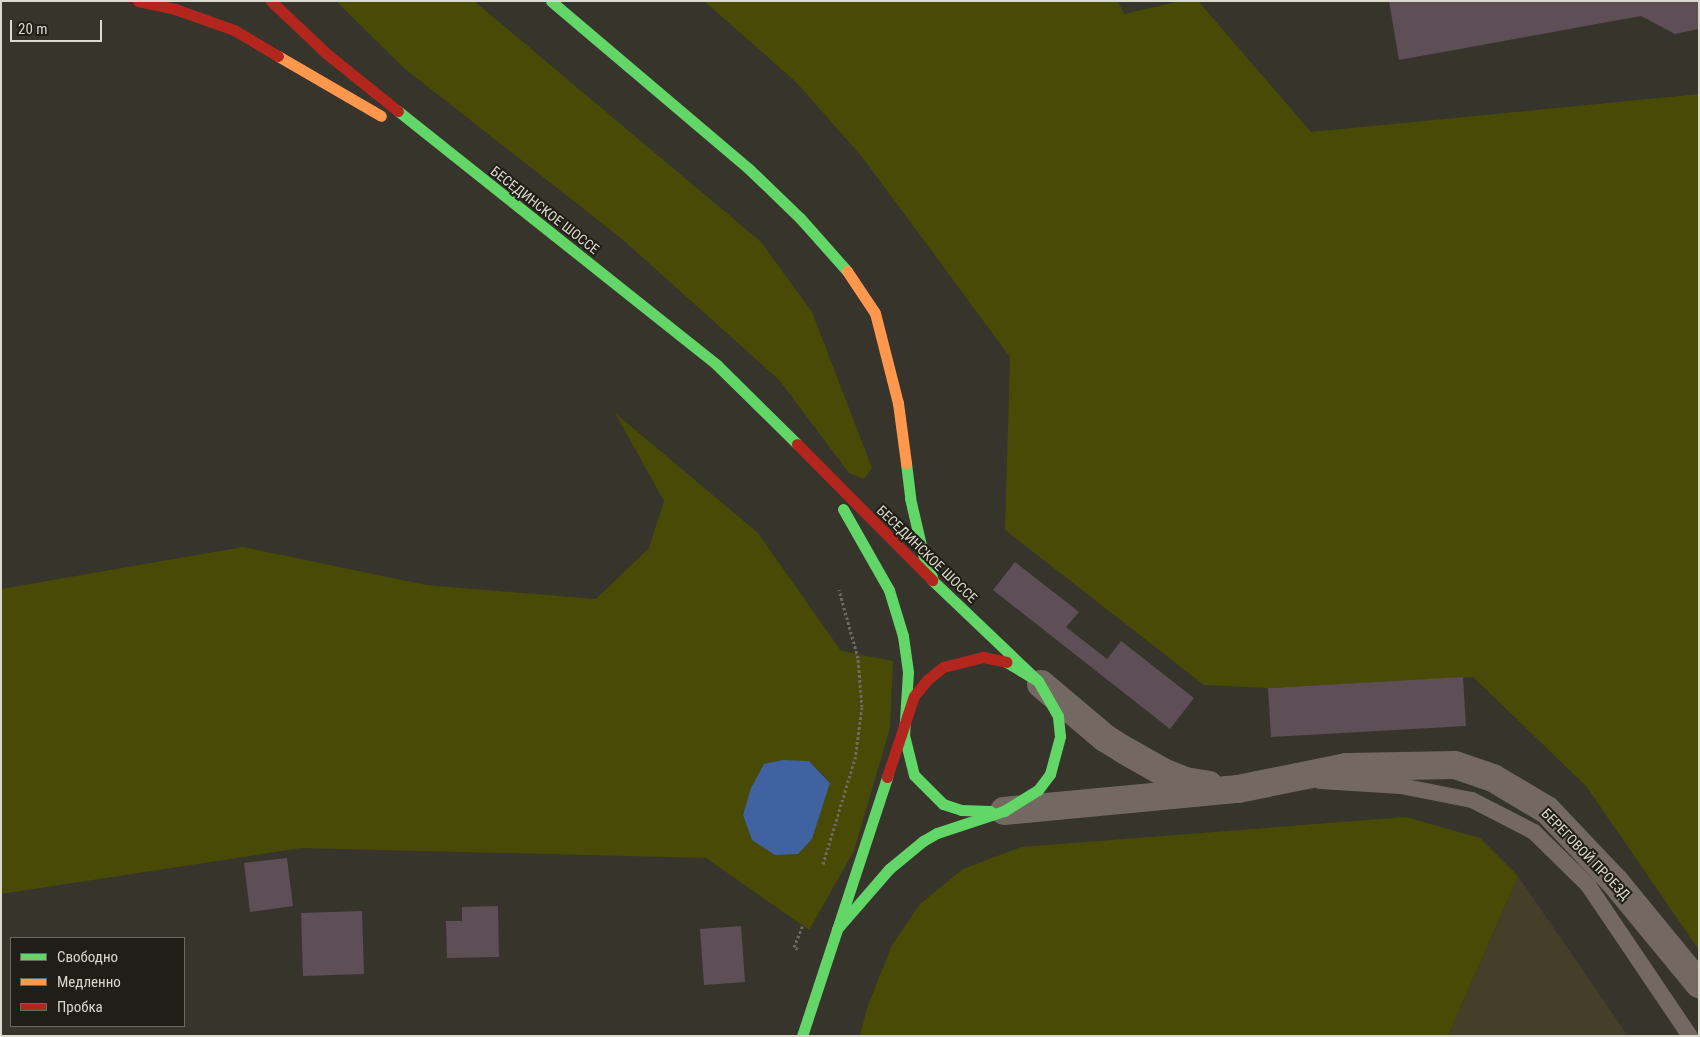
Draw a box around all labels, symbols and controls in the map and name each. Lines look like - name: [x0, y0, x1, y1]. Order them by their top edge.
- scale bar: [12, 10, 105, 42]
- text: 20 m: [18, 20, 48, 38]
- street label: БЕСЕДИНСКОЕ ШОССЕ: [487, 162, 603, 258]
- street label: БЕСЕДИНСКОЕ ШОССЕ: [873, 502, 981, 606]
- street label: БЕРЕГОВОЙ ПРОЕЗД: [1538, 805, 1634, 903]
- legend: [10, 937, 185, 1027]
- text: Свободно: [57, 948, 118, 966]
- text: Медленно: [57, 973, 121, 991]
- text: Пробка: [57, 998, 103, 1016]

